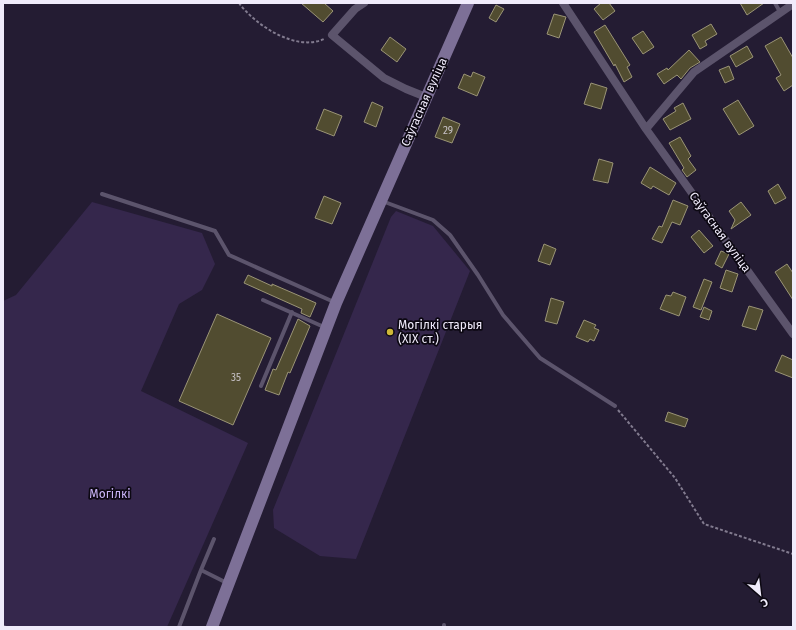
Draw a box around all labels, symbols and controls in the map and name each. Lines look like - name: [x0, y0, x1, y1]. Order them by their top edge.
- street label: Саўгасная вуліца: [398, 56, 450, 148]
- house number: 29: [443, 125, 453, 137]
- street label: Саўгасная вуліца: [686, 189, 754, 275]
- place label: Могілкі старыя (XIX ст.): [398, 318, 482, 346]
- marker: Могілкі старыя (XIX ст.): [385, 327, 395, 337]
- house number: 35: [231, 372, 241, 384]
- park label: Могілкі: [89, 487, 131, 501]
- north arrow: [740, 574, 780, 614]
- text: С: [758, 595, 770, 610]

